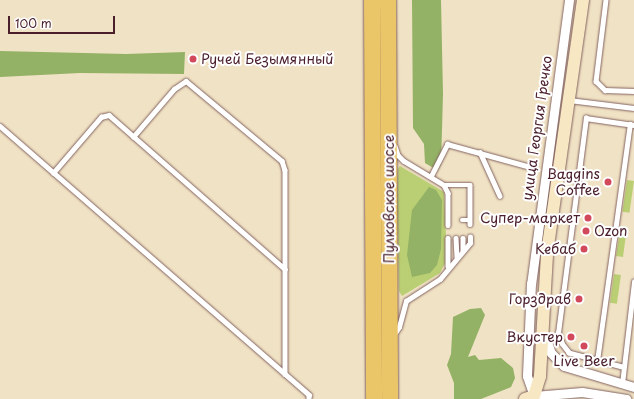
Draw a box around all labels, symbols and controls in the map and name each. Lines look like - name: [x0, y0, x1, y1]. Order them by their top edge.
- scale bar: [10, 8, 117, 34]
- text: 100 m: [15, 14, 52, 32]
- place label: Ручей Безымянный: [201, 51, 333, 67]
- marker: Ручей Безымянный: [188, 54, 198, 64]
- street label: улица Георгия Гречко: [518, 54, 556, 202]
- street label: Пулковское шоссе: [381, 135, 397, 263]
- place label: Baggins Coffee: [546, 166, 600, 198]
- marker: Baggins Coffee: [603, 177, 613, 187]
- place label: Супер-маркет: [480, 210, 580, 226]
- marker: Супер-маркет: [583, 213, 593, 223]
- place label: Ozon: [594, 223, 627, 239]
- marker: Ozon: [581, 226, 591, 236]
- place label: Кебаб: [535, 241, 576, 257]
- marker: Кебаб: [579, 244, 589, 254]
- place label: Горздрав: [509, 291, 571, 307]
- marker: Горздрав: [574, 294, 584, 304]
- place label: Вкустер: [506, 329, 563, 345]
- marker: Вкустер: [566, 332, 576, 342]
- marker: Live Beer: [579, 341, 589, 351]
- place label: Live Beer: [553, 353, 615, 369]

